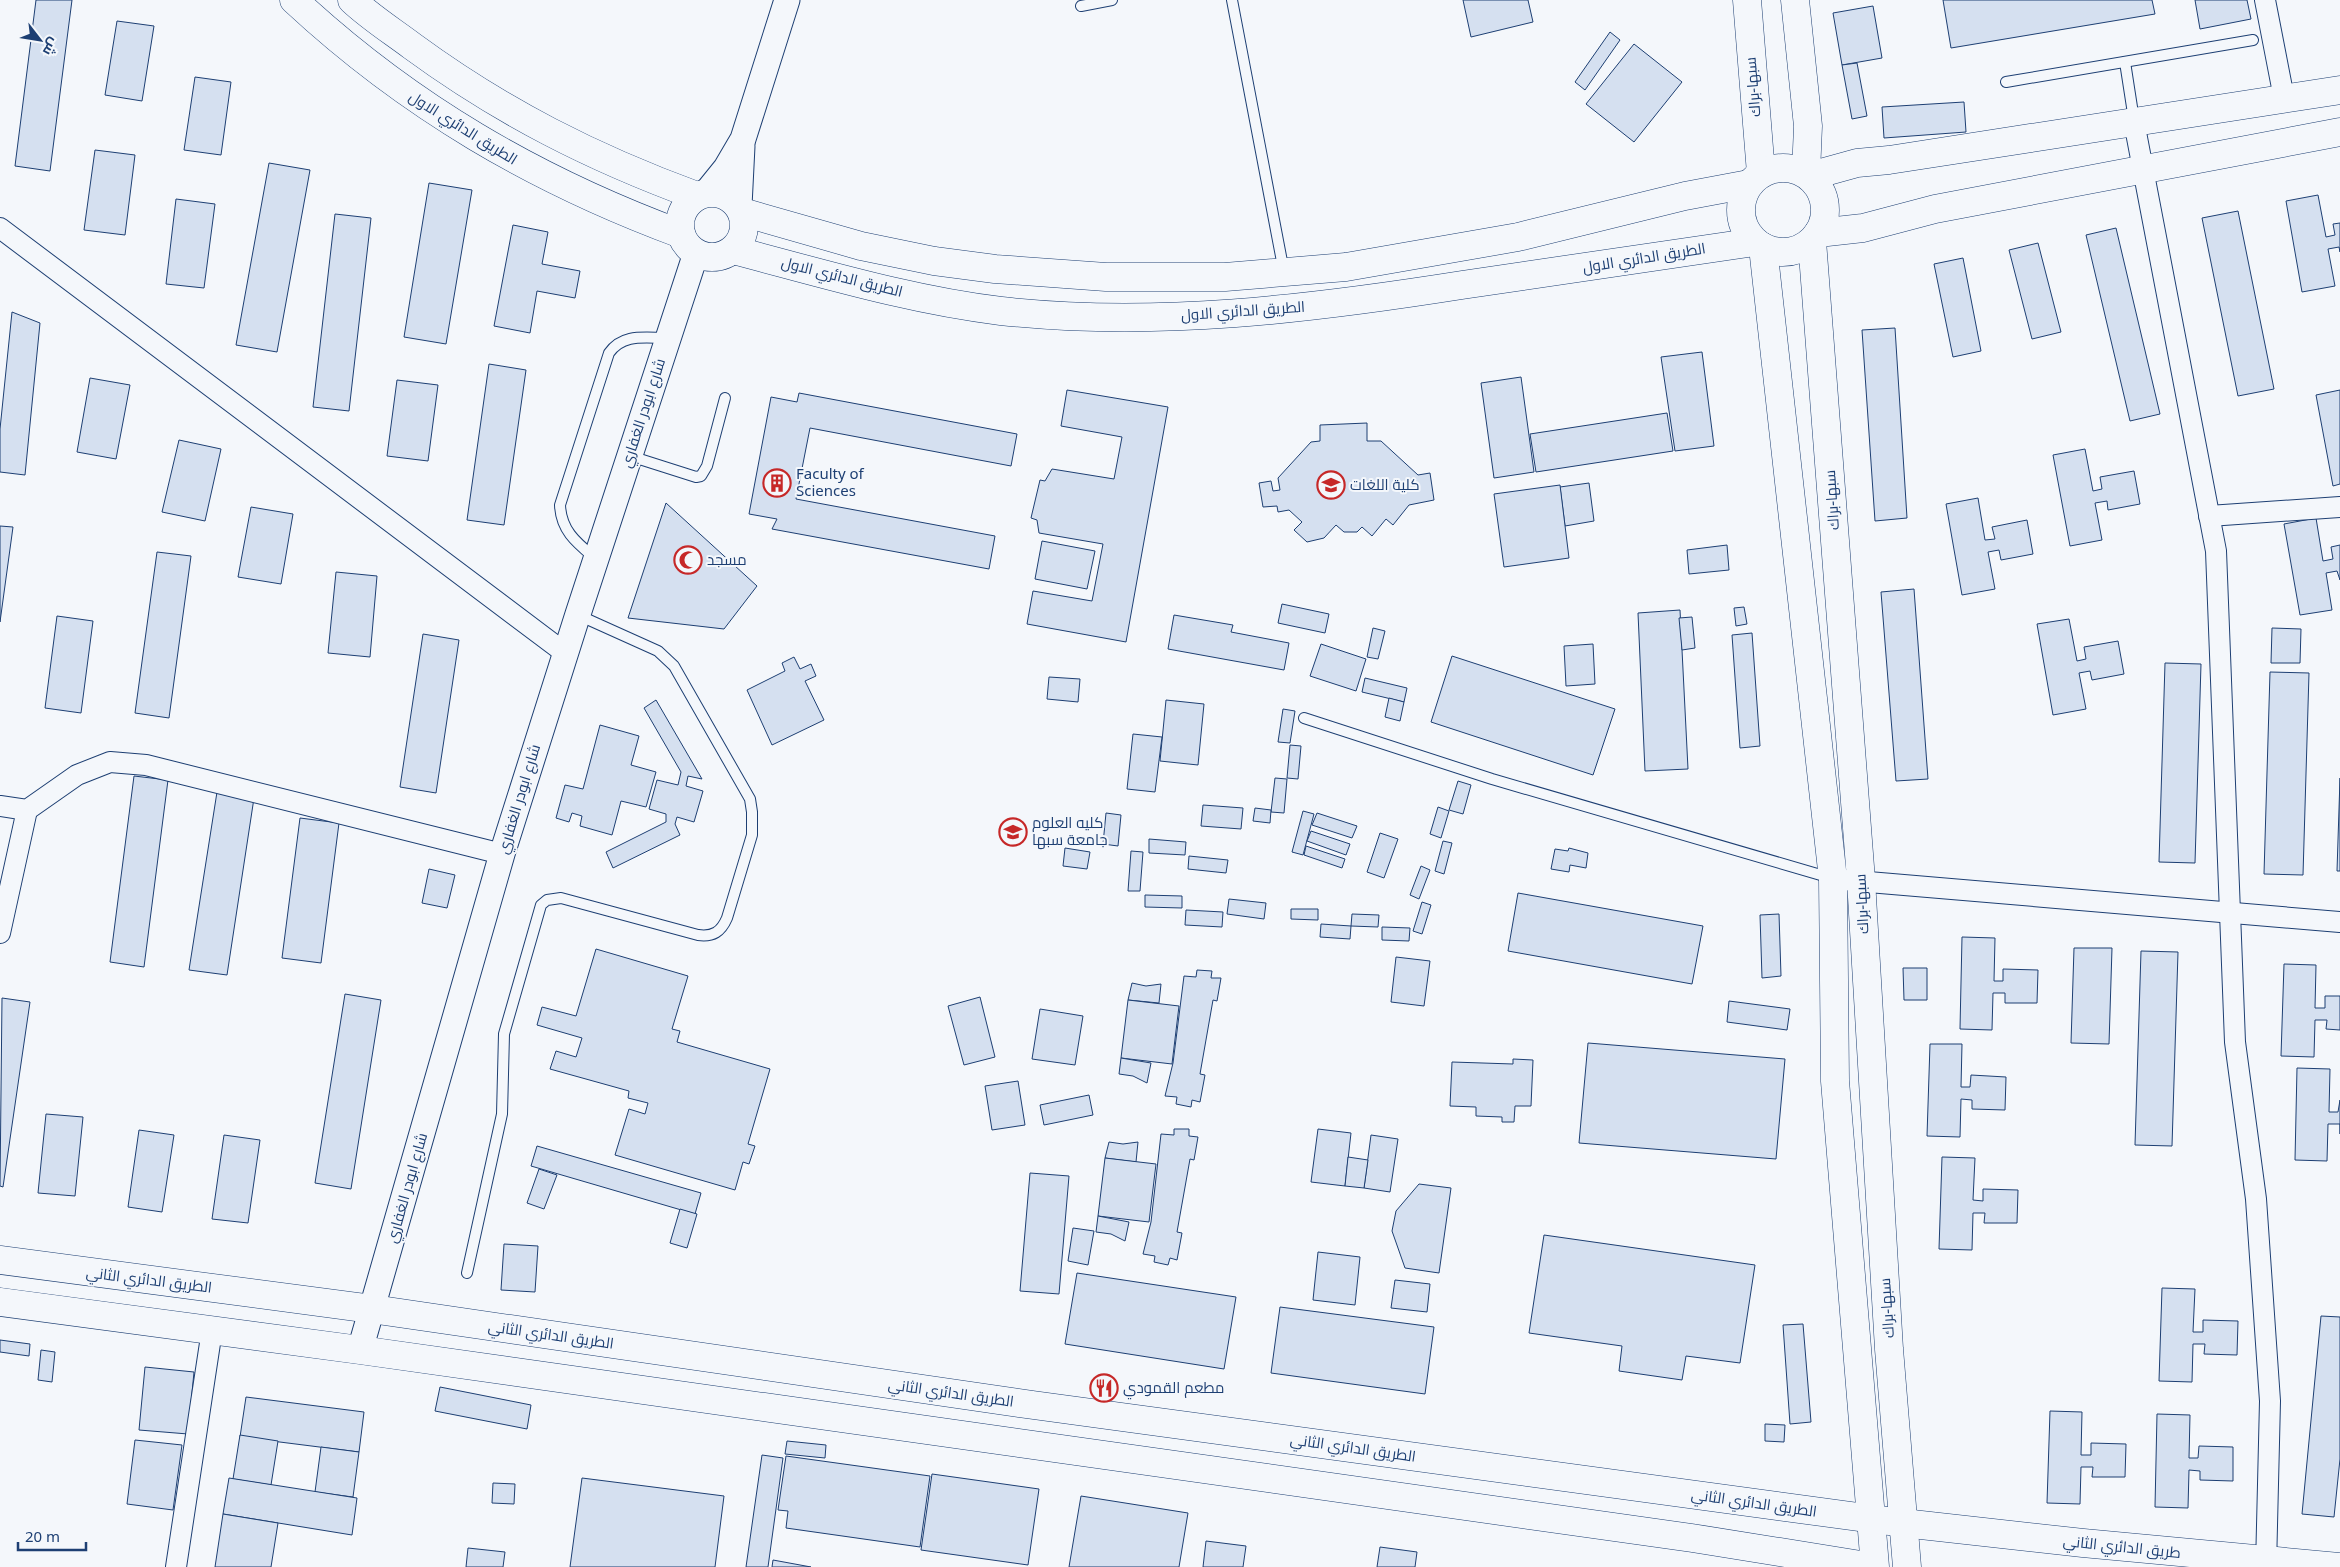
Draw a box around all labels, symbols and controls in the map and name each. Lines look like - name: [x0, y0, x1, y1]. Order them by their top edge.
- north arrow: [15, 15, 65, 65]
- text: ش: [39, 34, 64, 60]
- street label: سبها-براك: [1739, 56, 1766, 118]
- street label: الطريق الدائري الاول: [404, 86, 522, 171]
- street label: الطريق الدائري الاول: [1581, 237, 1707, 280]
- street label: الطريق الدائري الاول: [779, 251, 905, 304]
- street label: الطريق الدائري الاول: [1180, 296, 1306, 327]
- street label: شارع ابودر الغفاري: [615, 355, 672, 471]
- place label: Faculty of Sciences: [796, 463, 865, 500]
- building icon: Faculty of Sciences: [762, 468, 792, 498]
- street label: سبها-براك: [1819, 469, 1844, 531]
- school or university icon: كلية اللغات: [1316, 470, 1346, 500]
- place label: كلية اللغات: [1350, 474, 1420, 494]
- mosque icon: مسجد: [673, 545, 703, 575]
- place label: مسجد: [707, 549, 747, 569]
- street label: شارع ابودر الغفاري: [492, 741, 547, 857]
- place label: كليه العلوم جامعة سبها: [1032, 812, 1108, 850]
- school or university icon: كليه العلوم جامعة سبها: [998, 817, 1028, 847]
- street label: سبها-براك: [1849, 873, 1874, 935]
- street label: شارع ابودر الغفاري: [381, 1130, 434, 1246]
- street label: الطريق الدائري الثاني: [85, 1261, 213, 1300]
- street label: سبها-براك: [1874, 1277, 1899, 1339]
- street label: الطريق الدائري الثاني: [487, 1315, 615, 1356]
- street label: الطريق الدائري الثاني: [887, 1373, 1015, 1414]
- restaurant icon: مطعم القمودي: [1089, 1373, 1119, 1403]
- place label: مطعم القمودي: [1123, 1377, 1224, 1400]
- street label: الطريق الدائري الثاني: [1289, 1428, 1417, 1469]
- street label: الطريق الدائري الثاني: [1690, 1483, 1818, 1524]
- scale bar: [18, 1520, 85, 1552]
- text: 20 m: [25, 1526, 60, 1546]
- street label: طريق الدائري الثاني: [2062, 1530, 2182, 1565]

